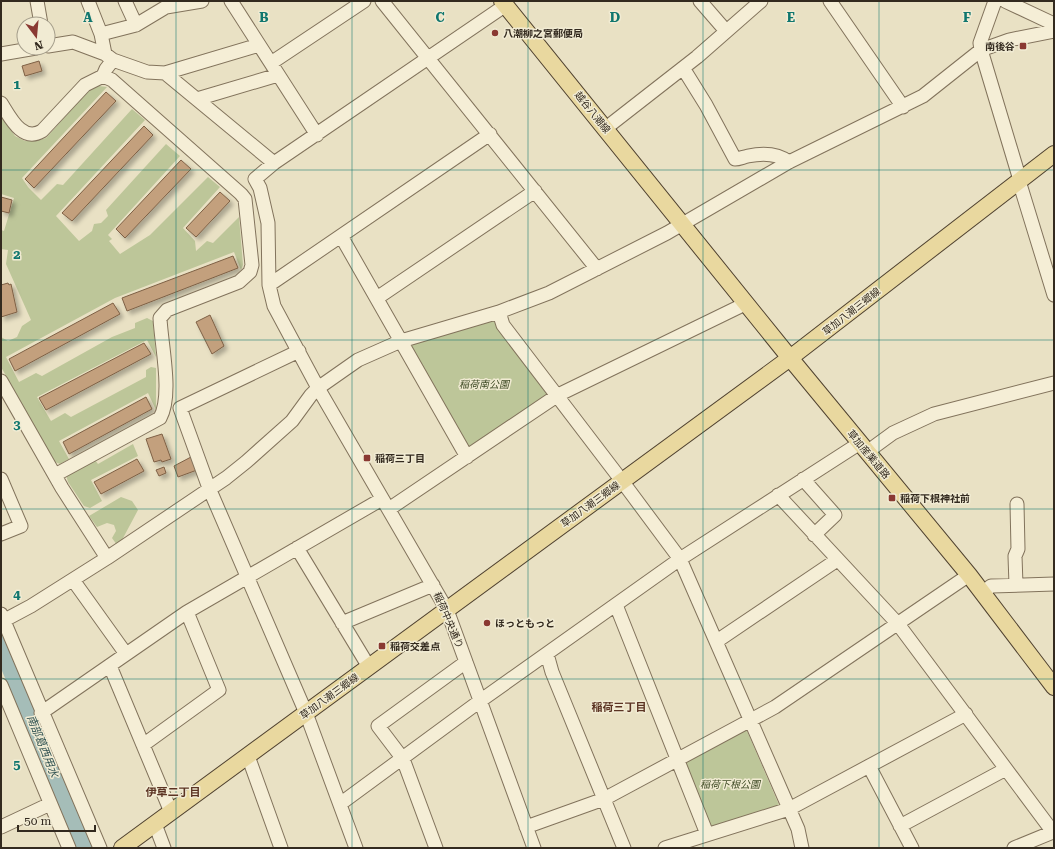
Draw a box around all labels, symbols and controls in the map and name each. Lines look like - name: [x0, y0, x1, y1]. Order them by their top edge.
- text: A: [83, 10, 93, 25]
- text: B: [259, 10, 269, 25]
- text: C: [435, 10, 445, 25]
- text: D: [610, 10, 620, 25]
- text: E: [787, 10, 795, 25]
- text: F: [963, 10, 971, 25]
- north arrow: [16, 16, 56, 56]
- marker: 八潮柳之宮郵便局: [490, 28, 500, 38]
- place label: 八潮柳之宮郵便局: [503, 28, 583, 39]
- text: N: [32, 38, 44, 53]
- place label: 南後谷: [985, 41, 1015, 52]
- marker: 南後谷: [1018, 41, 1028, 51]
- text: 1: [13, 77, 21, 92]
- street label: 越谷八潮線: [573, 89, 613, 135]
- text: 2: [13, 247, 21, 262]
- street label: 草加八潮三郷線: [820, 286, 882, 337]
- park label: 稲荷南公園: [459, 379, 511, 390]
- text: 3: [13, 417, 21, 432]
- street label: 草加産業道路: [845, 428, 892, 481]
- marker: 稲荷三丁目: [362, 453, 372, 463]
- place label: 稲荷三丁目: [375, 453, 425, 464]
- street label: 草加八潮三郷線: [559, 479, 622, 529]
- marker: 稲荷下根神社前: [887, 493, 897, 503]
- place label: 稲荷下根神社前: [900, 493, 970, 504]
- text: 4: [13, 587, 21, 602]
- street label: 稲荷中央通り: [432, 590, 465, 650]
- marker: ほっともっと: [482, 618, 492, 628]
- place label: ほっともっと: [495, 618, 555, 629]
- marker: 稲荷交差点: [377, 641, 387, 651]
- place label: 稲荷交差点: [390, 641, 441, 652]
- street label: 草加八潮三郷線: [298, 671, 361, 721]
- district label: 稲荷三丁目: [592, 701, 647, 714]
- water label: 南部葛西用水: [24, 713, 61, 780]
- text: 5: [13, 757, 21, 772]
- park label: 稲荷下根公園: [700, 779, 762, 790]
- district label: 伊草二丁目: [146, 786, 201, 799]
- scale bar: [18, 807, 95, 833]
- text: 50 m: [24, 814, 51, 828]

